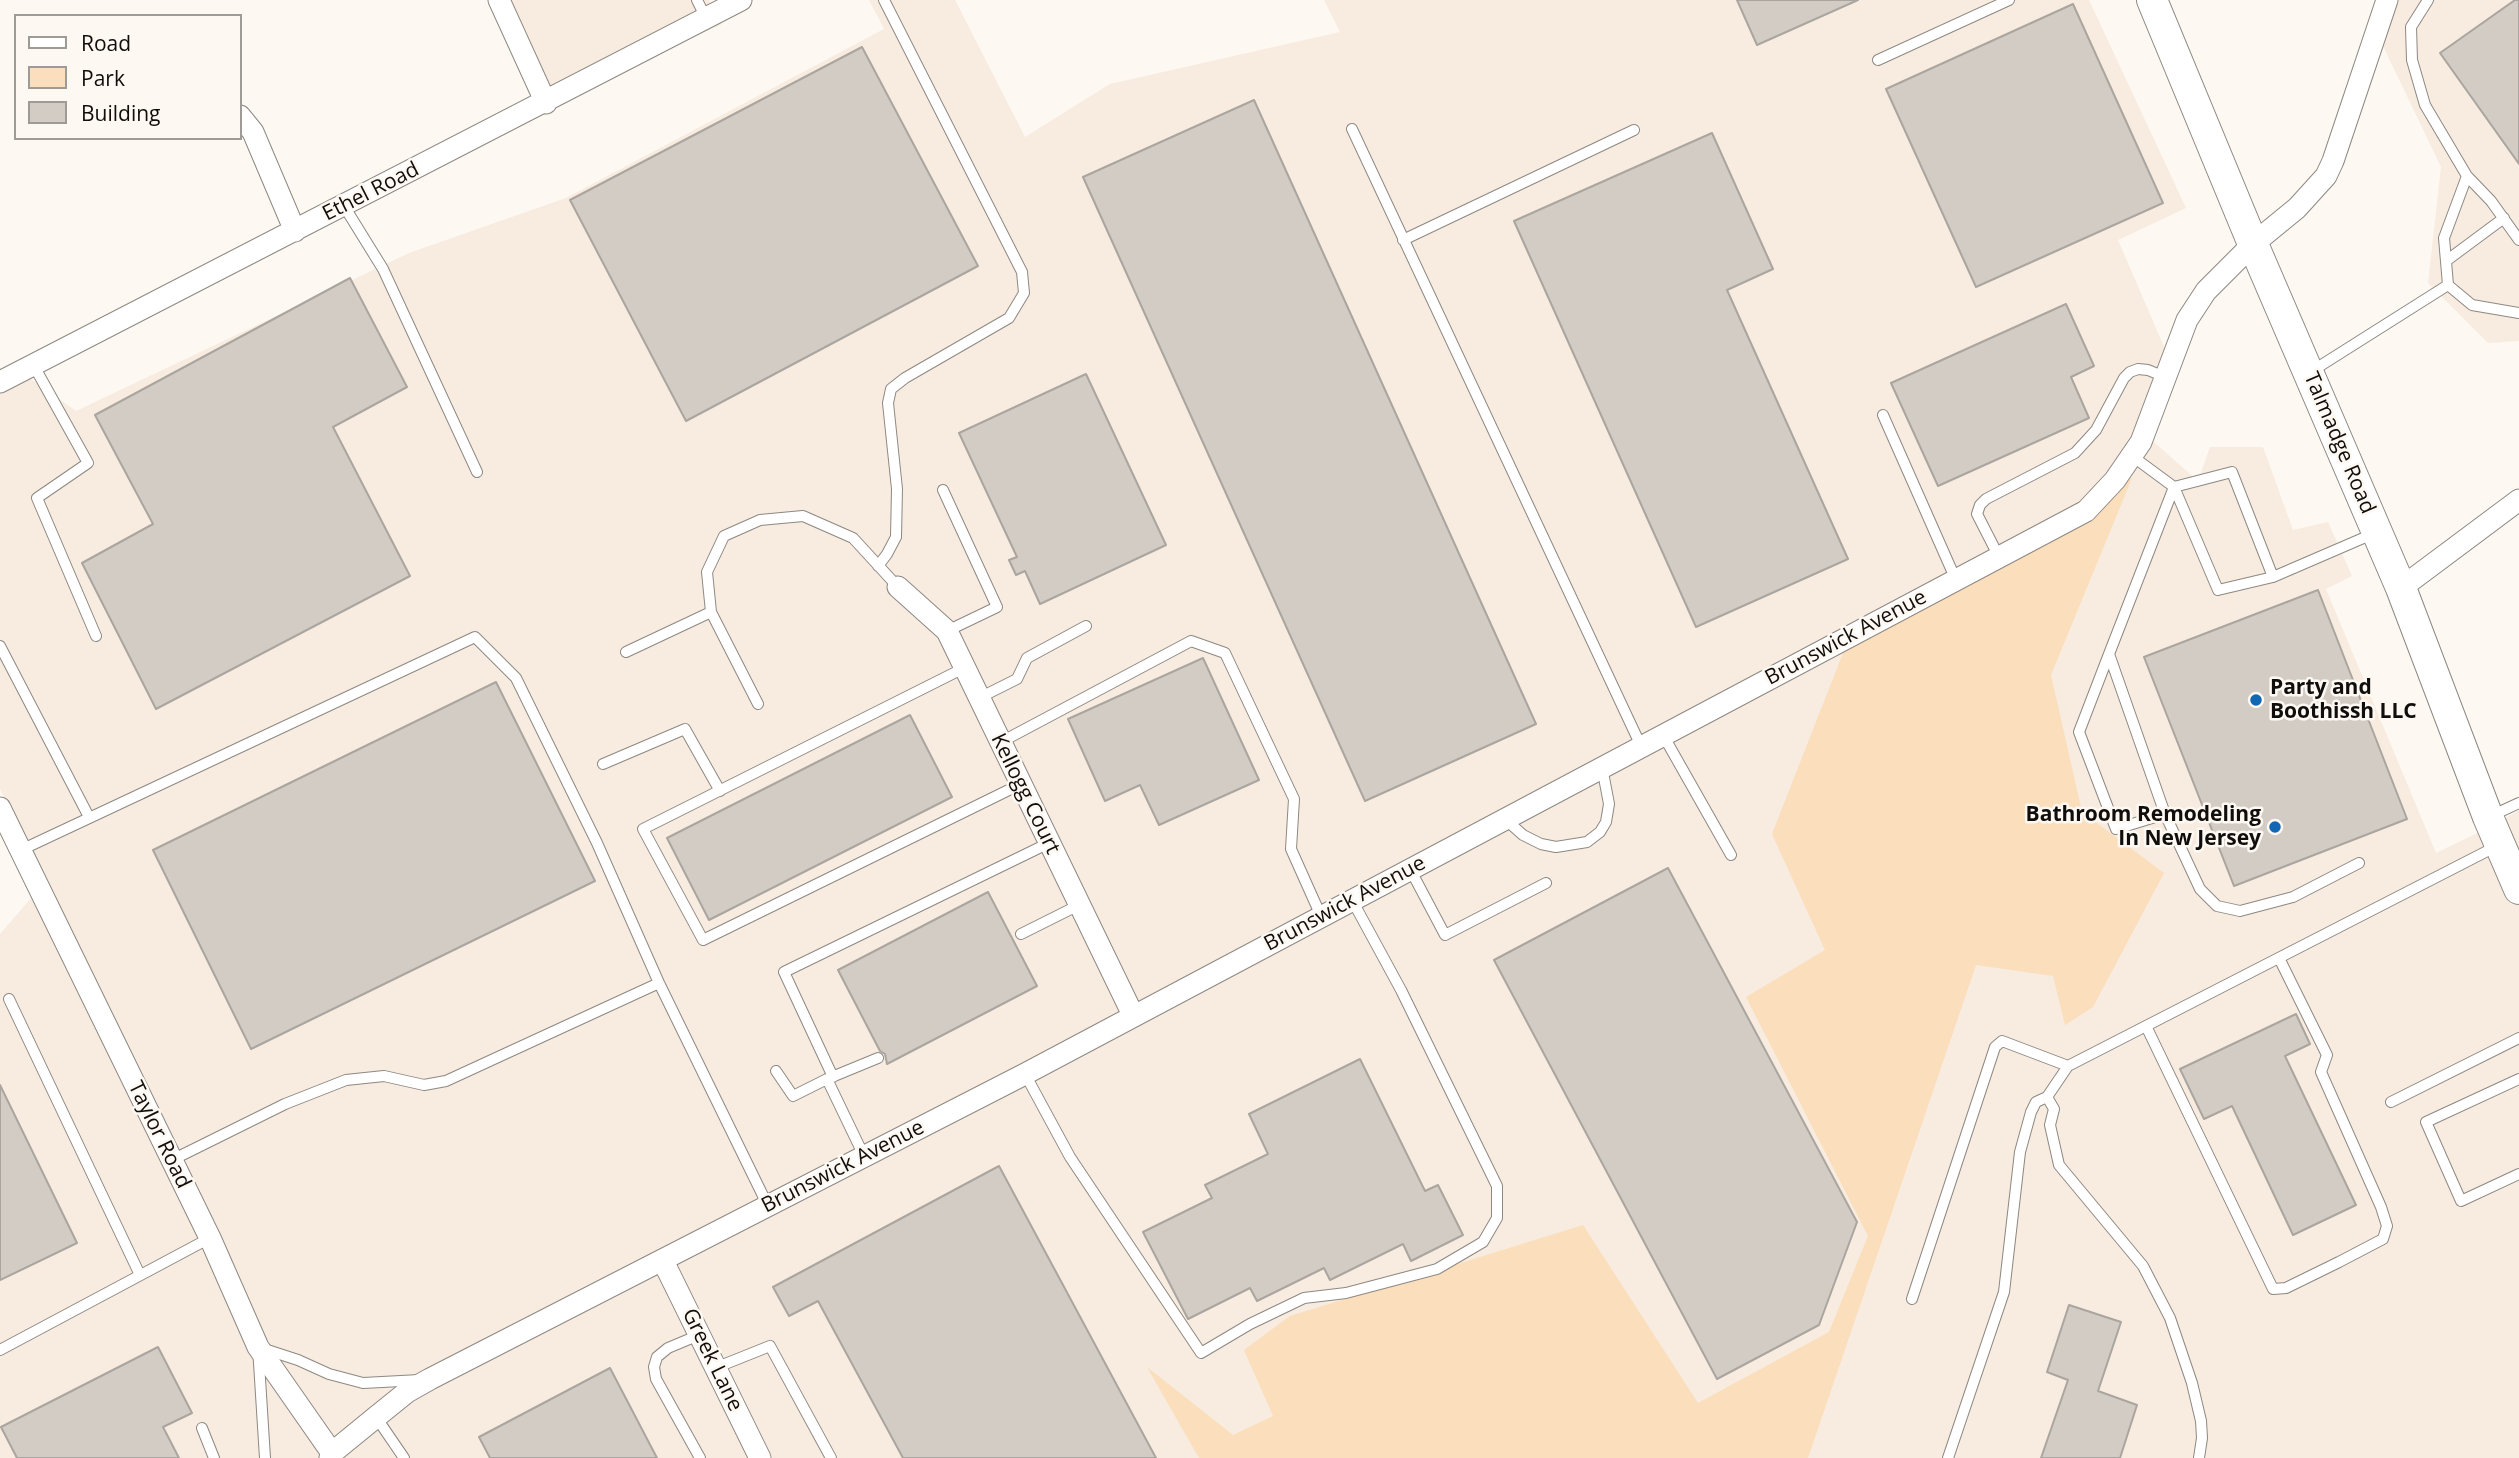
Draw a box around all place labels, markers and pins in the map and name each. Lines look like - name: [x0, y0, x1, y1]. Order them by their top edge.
- place label: Party and Boothissh LLC: [2270, 675, 2417, 725]
- marker: Party and Boothissh LLC: [2248, 692, 2264, 708]
- place label: Bathroom Remodeling In New Jersey: [2026, 802, 2261, 852]
- marker: Bathroom Remodeling In New Jersey: [2267, 819, 2283, 835]

